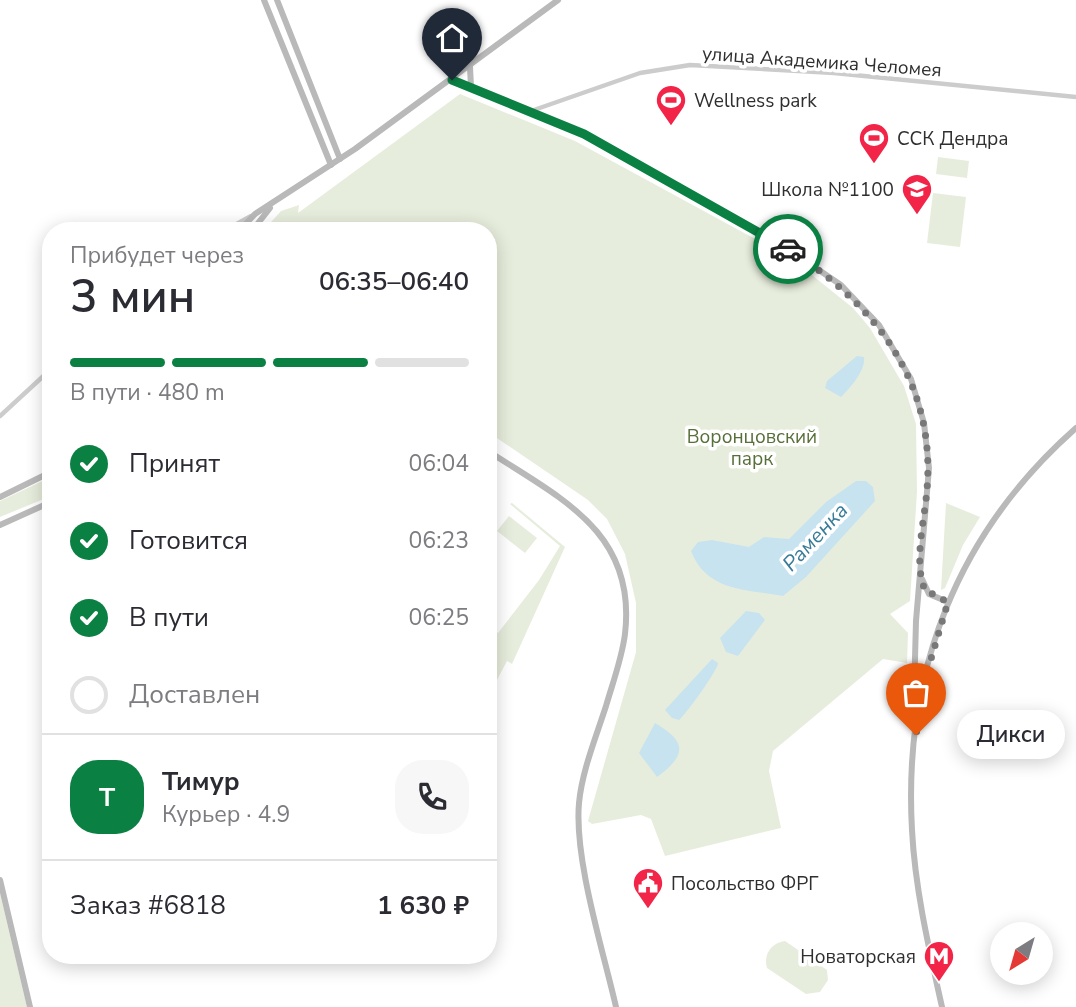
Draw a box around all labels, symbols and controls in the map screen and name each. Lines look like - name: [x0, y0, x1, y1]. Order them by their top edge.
- pin: [422, 8, 482, 80]
- icon: home: [433, 19, 471, 57]
- street label: улица Академика Челомея: [701, 41, 943, 83]
- sports icon: Wellness park: [654, 83, 688, 127]
- place label: Wellness park: [694, 88, 817, 114]
- sports icon: ССК Дендра: [857, 121, 891, 165]
- place label: ССК Дендра: [897, 126, 1008, 152]
- school or university icon: Школа №1100: [900, 172, 934, 216]
- place label: Школа №1100: [761, 177, 894, 203]
- courier: [753, 214, 823, 284]
- icon: car: [769, 230, 807, 268]
- text: Прибудет через: [70, 240, 244, 271]
- text: 06:35–06:40: [319, 264, 469, 299]
- text: 3 мин: [70, 265, 195, 328]
- text: В пути · 480 m: [70, 377, 225, 408]
- park label: Воронцовский парк: [687, 424, 817, 472]
- icon: check: [70, 445, 108, 483]
- text: Принят: [129, 446, 220, 481]
- text: 06:04: [409, 448, 469, 479]
- water label: Раменка: [776, 497, 854, 577]
- icon: check: [70, 522, 108, 560]
- text: Готовится: [129, 523, 248, 558]
- text: 06:23: [409, 525, 469, 556]
- icon: check: [70, 599, 108, 637]
- text: В пути: [129, 600, 209, 635]
- text: 06:25: [409, 602, 469, 633]
- pin: [886, 663, 946, 735]
- icon: bag: [897, 674, 935, 712]
- text: Доставлен: [129, 677, 260, 712]
- callout: Дикси: [958, 710, 1066, 760]
- text: Дикси: [977, 719, 1045, 750]
- button: phone: [395, 760, 469, 834]
- text: Тимур: [162, 764, 240, 799]
- text: Т: [99, 780, 115, 815]
- text: Курьер · 4.9: [162, 799, 290, 830]
- public building icon: Посольство ФРГ: [631, 866, 665, 910]
- place label: Посольство ФРГ: [671, 871, 819, 897]
- text: Заказ #6818: [70, 888, 226, 923]
- text: 1 630 ₽: [377, 888, 469, 923]
- north arrow: [990, 922, 1054, 985]
- map controls: [990, 922, 1053, 985]
- metro station icon: Новаторская: [922, 939, 956, 983]
- place label: Новаторская: [800, 944, 916, 970]

